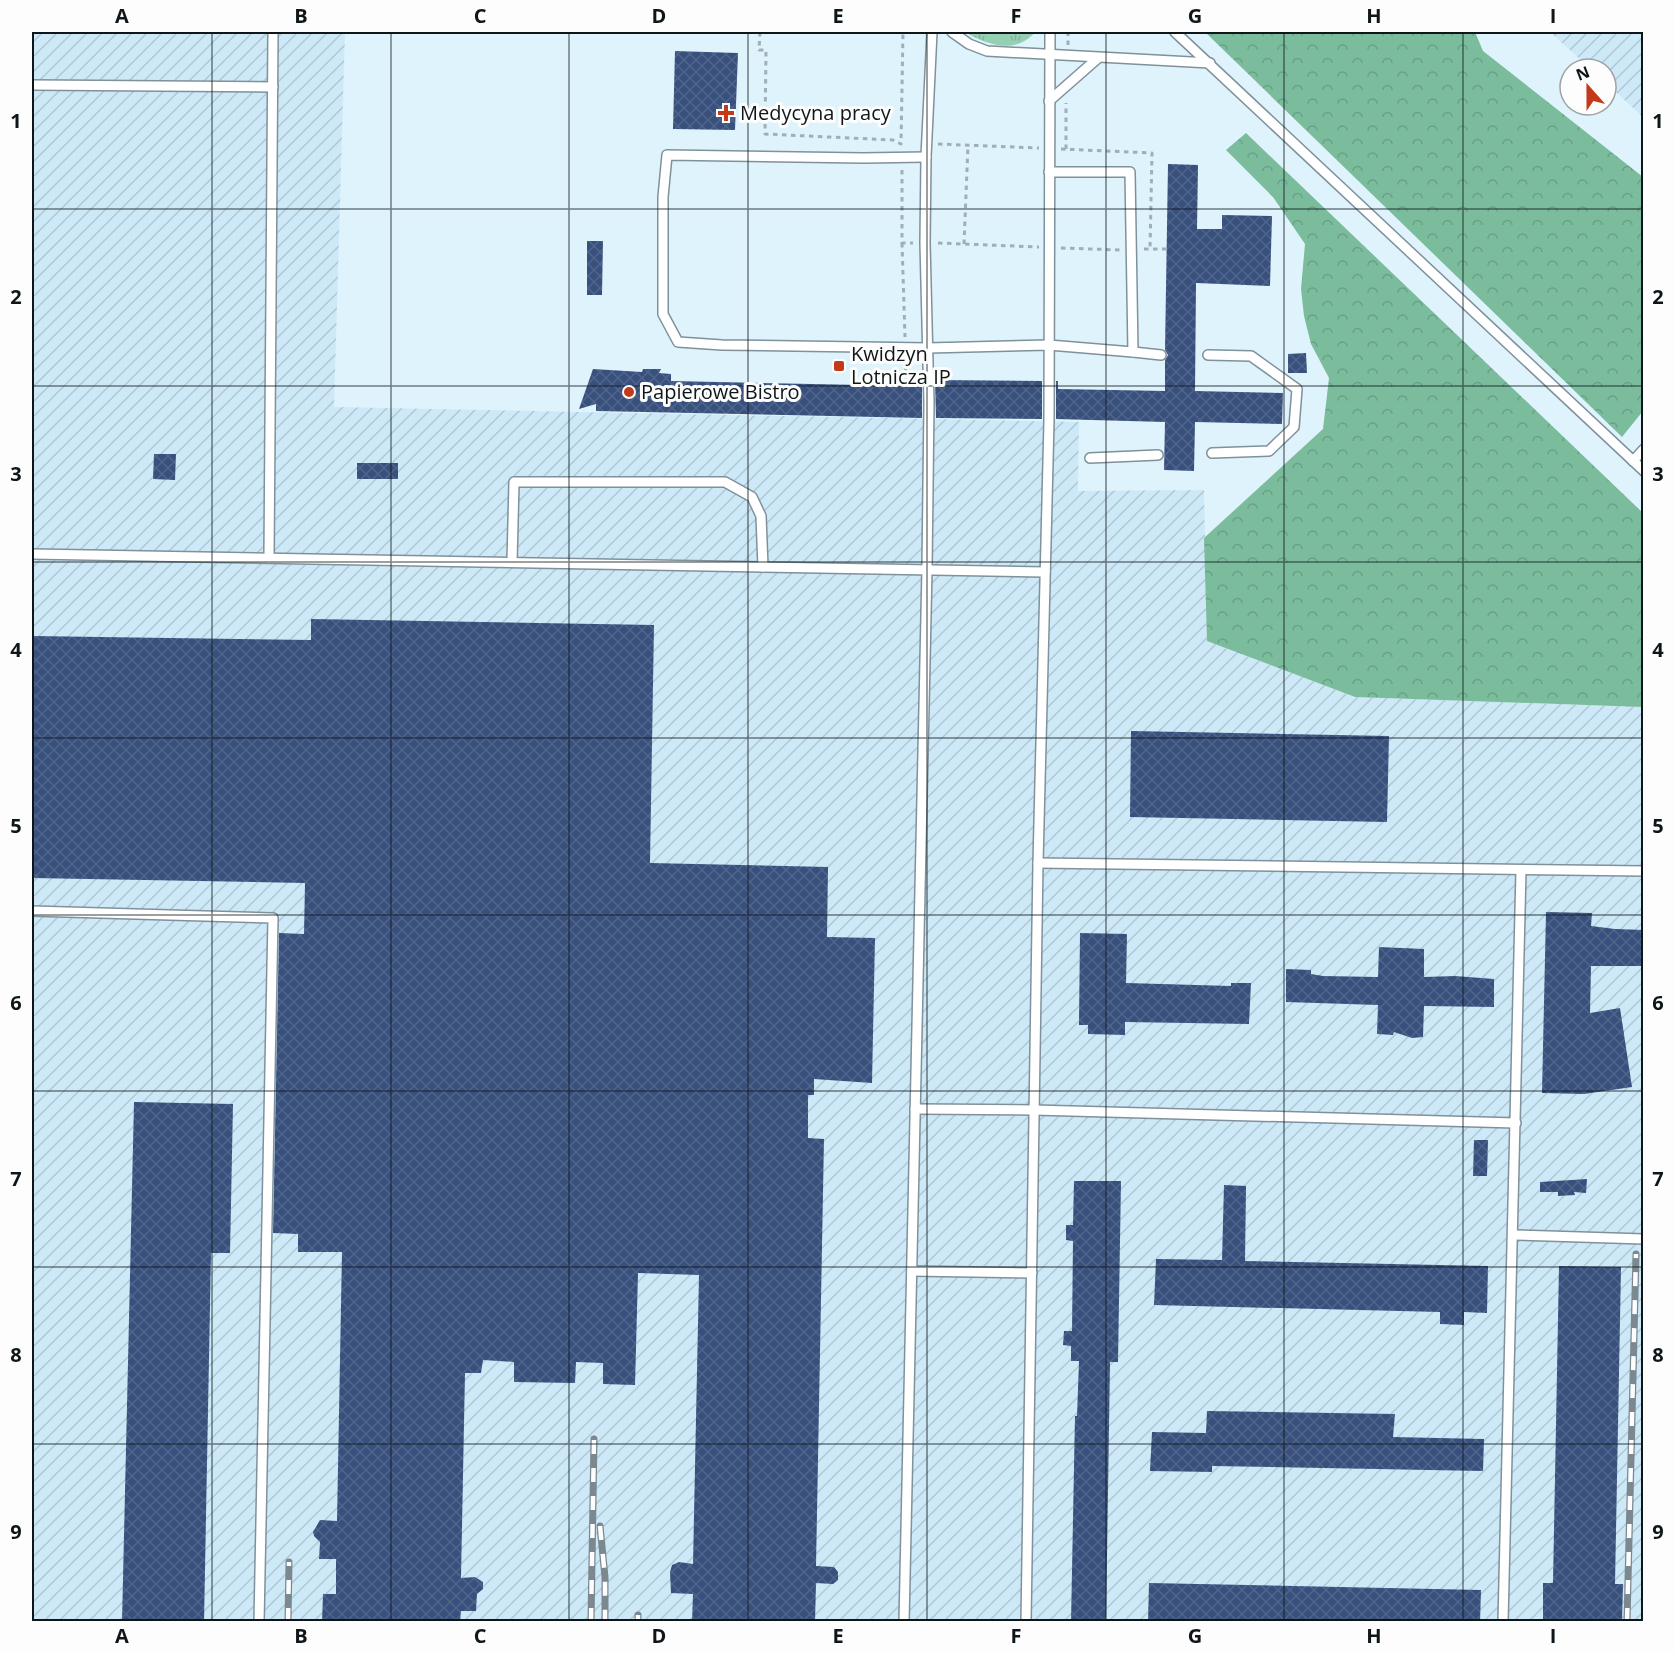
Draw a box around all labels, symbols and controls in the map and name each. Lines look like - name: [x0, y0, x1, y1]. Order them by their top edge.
- text: A: [115, 2, 129, 29]
- text: B: [294, 2, 308, 29]
- text: C: [474, 2, 487, 29]
- text: D: [652, 2, 666, 29]
- text: E: [832, 2, 844, 29]
- text: F: [1011, 2, 1021, 29]
- text: G: [1188, 2, 1202, 29]
- text: H: [1366, 2, 1382, 29]
- text: I: [1550, 2, 1556, 29]
- north arrow: [1558, 57, 1618, 117]
- text: N: [1573, 60, 1593, 86]
- place label: Medycyna pracy: [740, 99, 892, 126]
- marker: Medycyna pracy: [717, 104, 735, 122]
- text: 1: [10, 107, 22, 134]
- text: 1: [1652, 107, 1664, 134]
- text: 2: [10, 283, 22, 310]
- text: 2: [1652, 283, 1664, 310]
- place label: Kwidzyn Lotnicza IP: [851, 340, 951, 390]
- marker: Kwidzyn Lotnicza IP: [832, 359, 846, 373]
- place label: Papierowe Bistro: [641, 378, 800, 405]
- marker: Papierowe Bistro: [622, 385, 636, 399]
- text: 3: [10, 460, 22, 487]
- text: 3: [1652, 460, 1664, 487]
- text: 4: [10, 636, 22, 663]
- text: 4: [1652, 636, 1664, 663]
- text: 5: [10, 812, 22, 839]
- text: 5: [1652, 812, 1664, 839]
- text: 6: [10, 989, 22, 1016]
- text: 6: [1652, 989, 1664, 1016]
- text: 7: [10, 1165, 22, 1192]
- text: 7: [1652, 1165, 1664, 1192]
- text: 8: [10, 1341, 22, 1368]
- text: 8: [1652, 1341, 1664, 1368]
- text: 9: [10, 1518, 22, 1545]
- text: 9: [1652, 1518, 1664, 1545]
- text: A: [115, 1622, 129, 1649]
- text: B: [294, 1622, 308, 1649]
- text: C: [474, 1622, 487, 1649]
- text: D: [652, 1622, 666, 1649]
- text: E: [832, 1622, 844, 1649]
- text: F: [1011, 1622, 1021, 1649]
- text: G: [1188, 1622, 1202, 1649]
- text: H: [1366, 1622, 1382, 1649]
- text: I: [1550, 1622, 1556, 1649]

